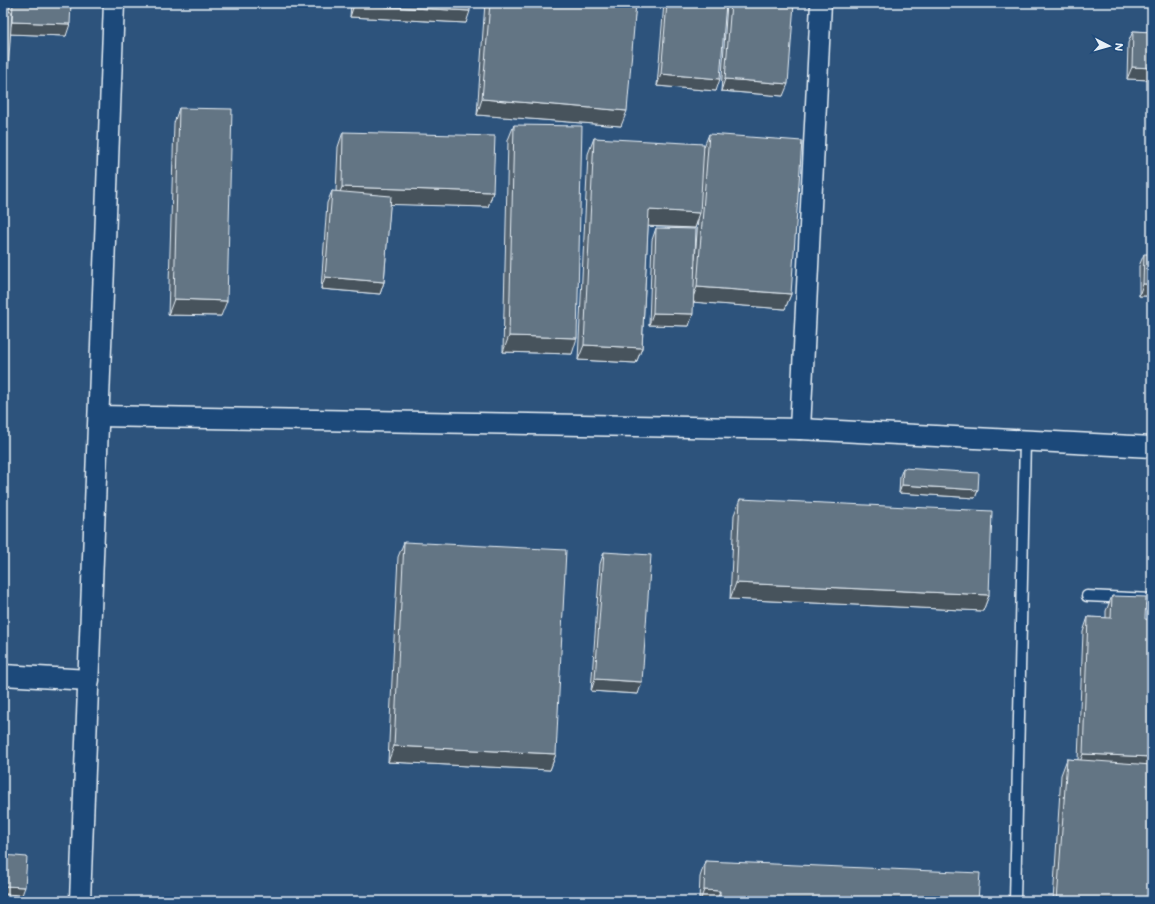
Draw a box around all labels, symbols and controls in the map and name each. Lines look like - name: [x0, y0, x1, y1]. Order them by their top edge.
- north arrow: [1089, 26, 1129, 66]
- text: N: [1112, 42, 1127, 52]

